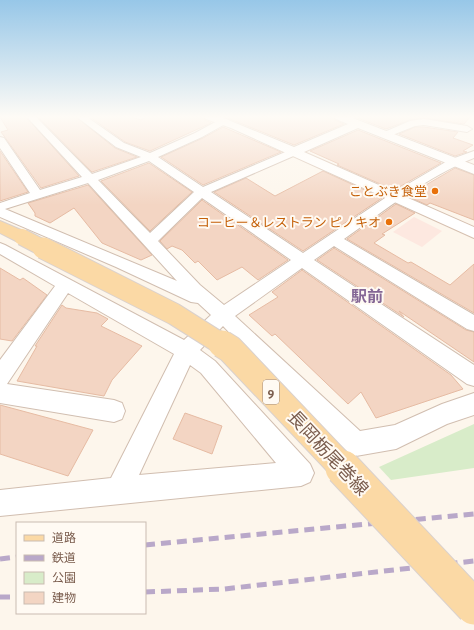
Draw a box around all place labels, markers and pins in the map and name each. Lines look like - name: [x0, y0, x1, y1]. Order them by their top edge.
- place label: ことぶき食堂: [349, 185, 427, 199]
- marker: ことぶき食堂: [430, 186, 440, 196]
- place label: コーヒー＆レストラン ピノキオ: [197, 216, 381, 230]
- marker: コーヒー＆レストラン ピノキオ: [384, 217, 394, 227]

